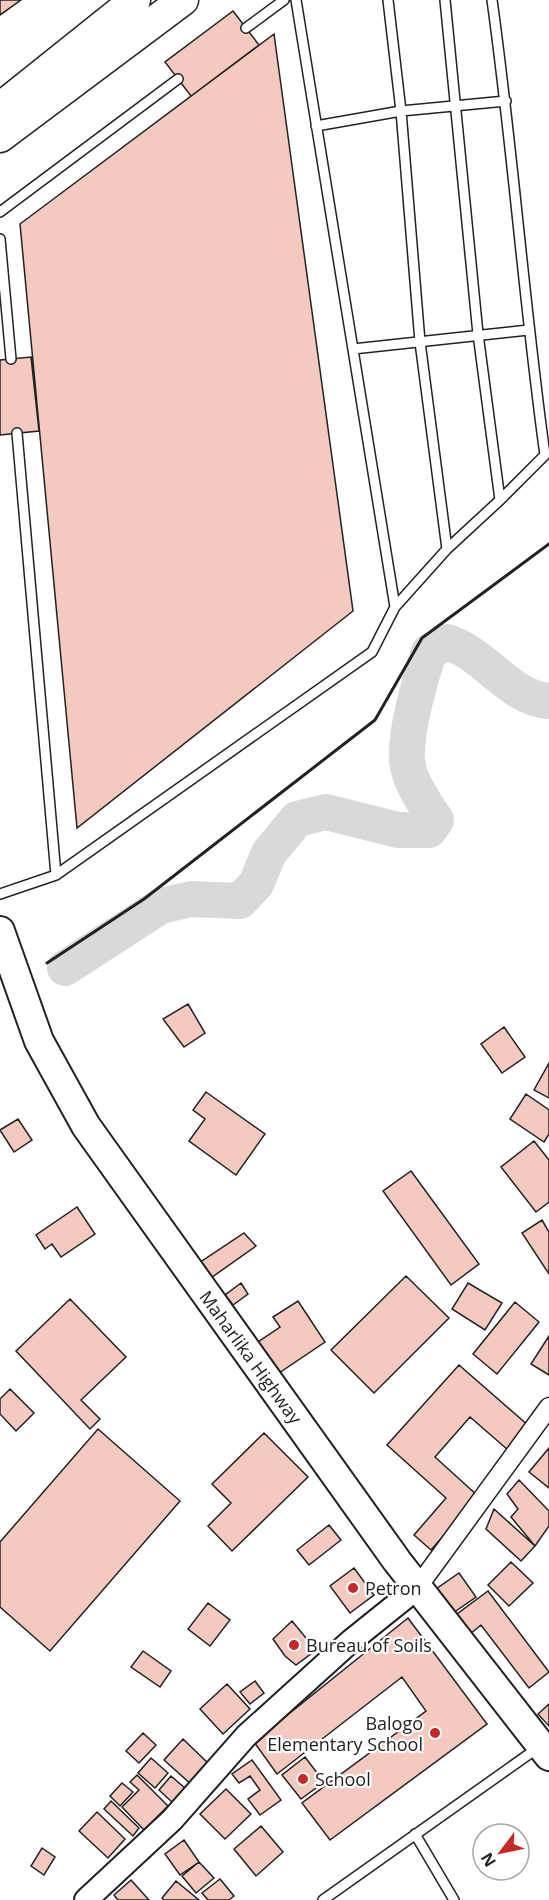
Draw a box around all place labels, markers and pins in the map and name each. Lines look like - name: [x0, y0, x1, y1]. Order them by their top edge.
- place label: Petron: [365, 1576, 422, 1600]
- marker: Petron: [346, 1581, 360, 1595]
- place label: Bureau of Soils: [306, 1633, 432, 1657]
- marker: Bureau of Soils: [287, 1638, 301, 1652]
- place label: Balogo Elementary School: [267, 1711, 423, 1756]
- marker: Balogo Elementary School: [428, 1726, 442, 1740]
- place label: School: [315, 1767, 371, 1791]
- marker: School: [296, 1772, 310, 1786]

